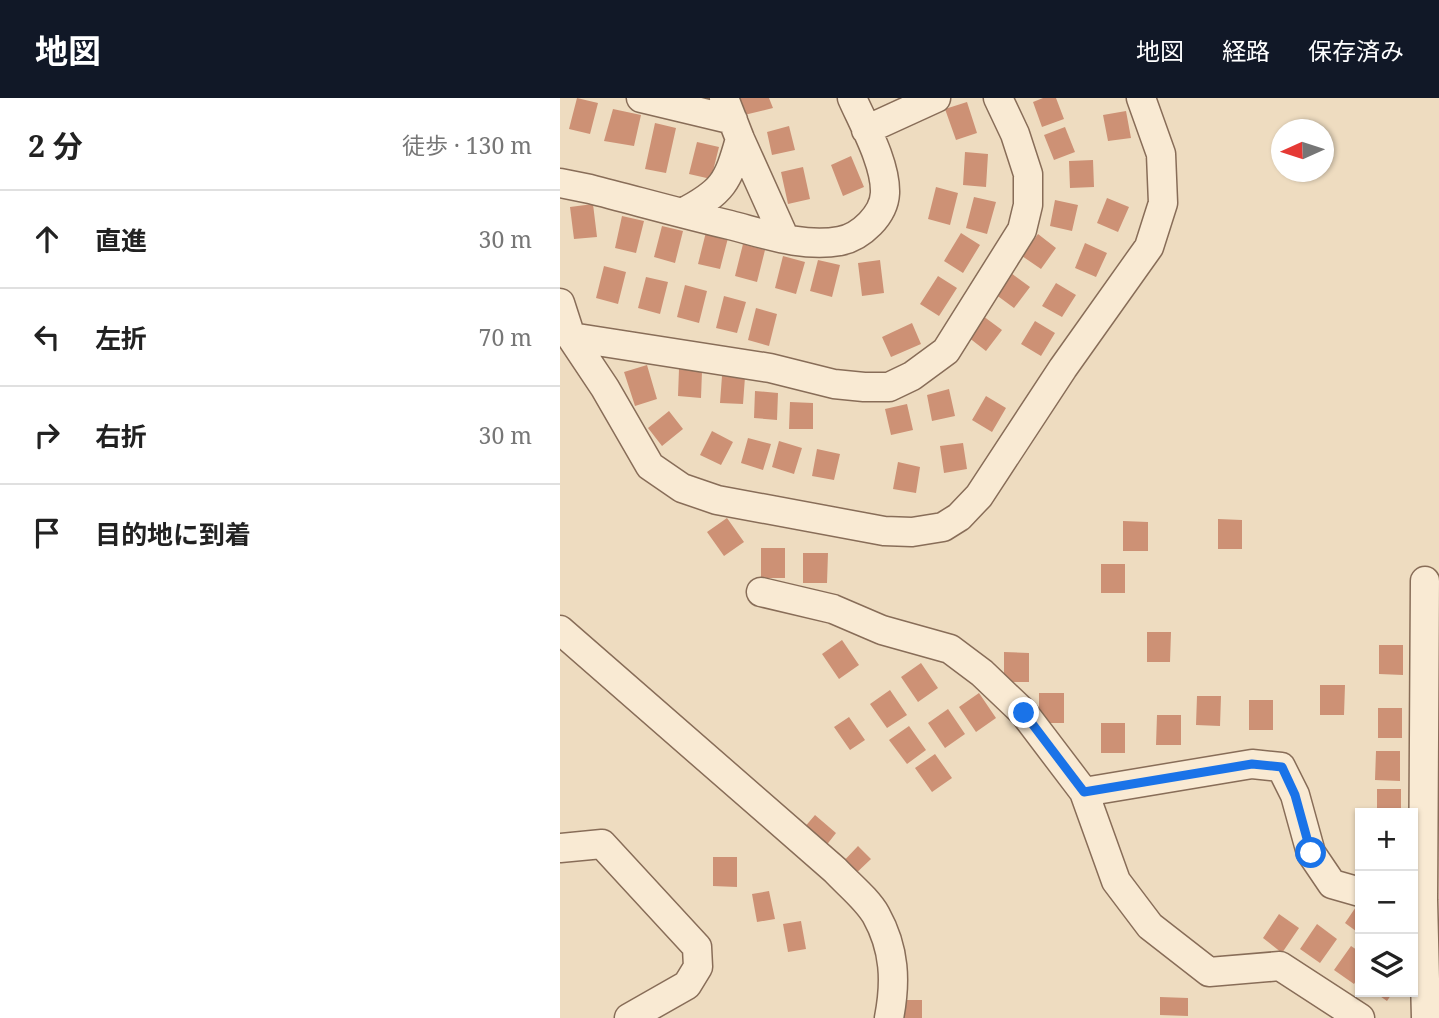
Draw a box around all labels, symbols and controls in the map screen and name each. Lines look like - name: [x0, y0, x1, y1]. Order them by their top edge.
- text: 地図: [35, 28, 101, 73]
- text: 地図: [1136, 34, 1184, 67]
- text: 経路: [1222, 34, 1270, 67]
- text: 保存済み: [1308, 34, 1404, 67]
- north arrow: [1271, 119, 1334, 182]
- text: 2 分: [28, 125, 83, 166]
- text: 徒歩 · 130 m: [402, 129, 532, 161]
- icon: ahead: [28, 220, 66, 258]
- text: 直進: [95, 222, 147, 258]
- text: 30 m: [479, 223, 532, 255]
- icon: left: [28, 318, 66, 356]
- text: 左折: [95, 320, 147, 356]
- text: 70 m: [479, 321, 532, 353]
- icon: right: [28, 416, 66, 454]
- text: 右折: [95, 418, 147, 454]
- text: 30 m: [479, 419, 532, 451]
- icon: arrive: [28, 514, 66, 552]
- text: 目的地に到着: [95, 516, 251, 552]
- route end: [1008, 697, 1039, 728]
- map controls: [1355, 808, 1418, 997]
- button: +: [1355, 808, 1418, 871]
- route start: [1295, 837, 1326, 868]
- button: −: [1355, 871, 1418, 934]
- button: layers: [1355, 934, 1418, 997]

